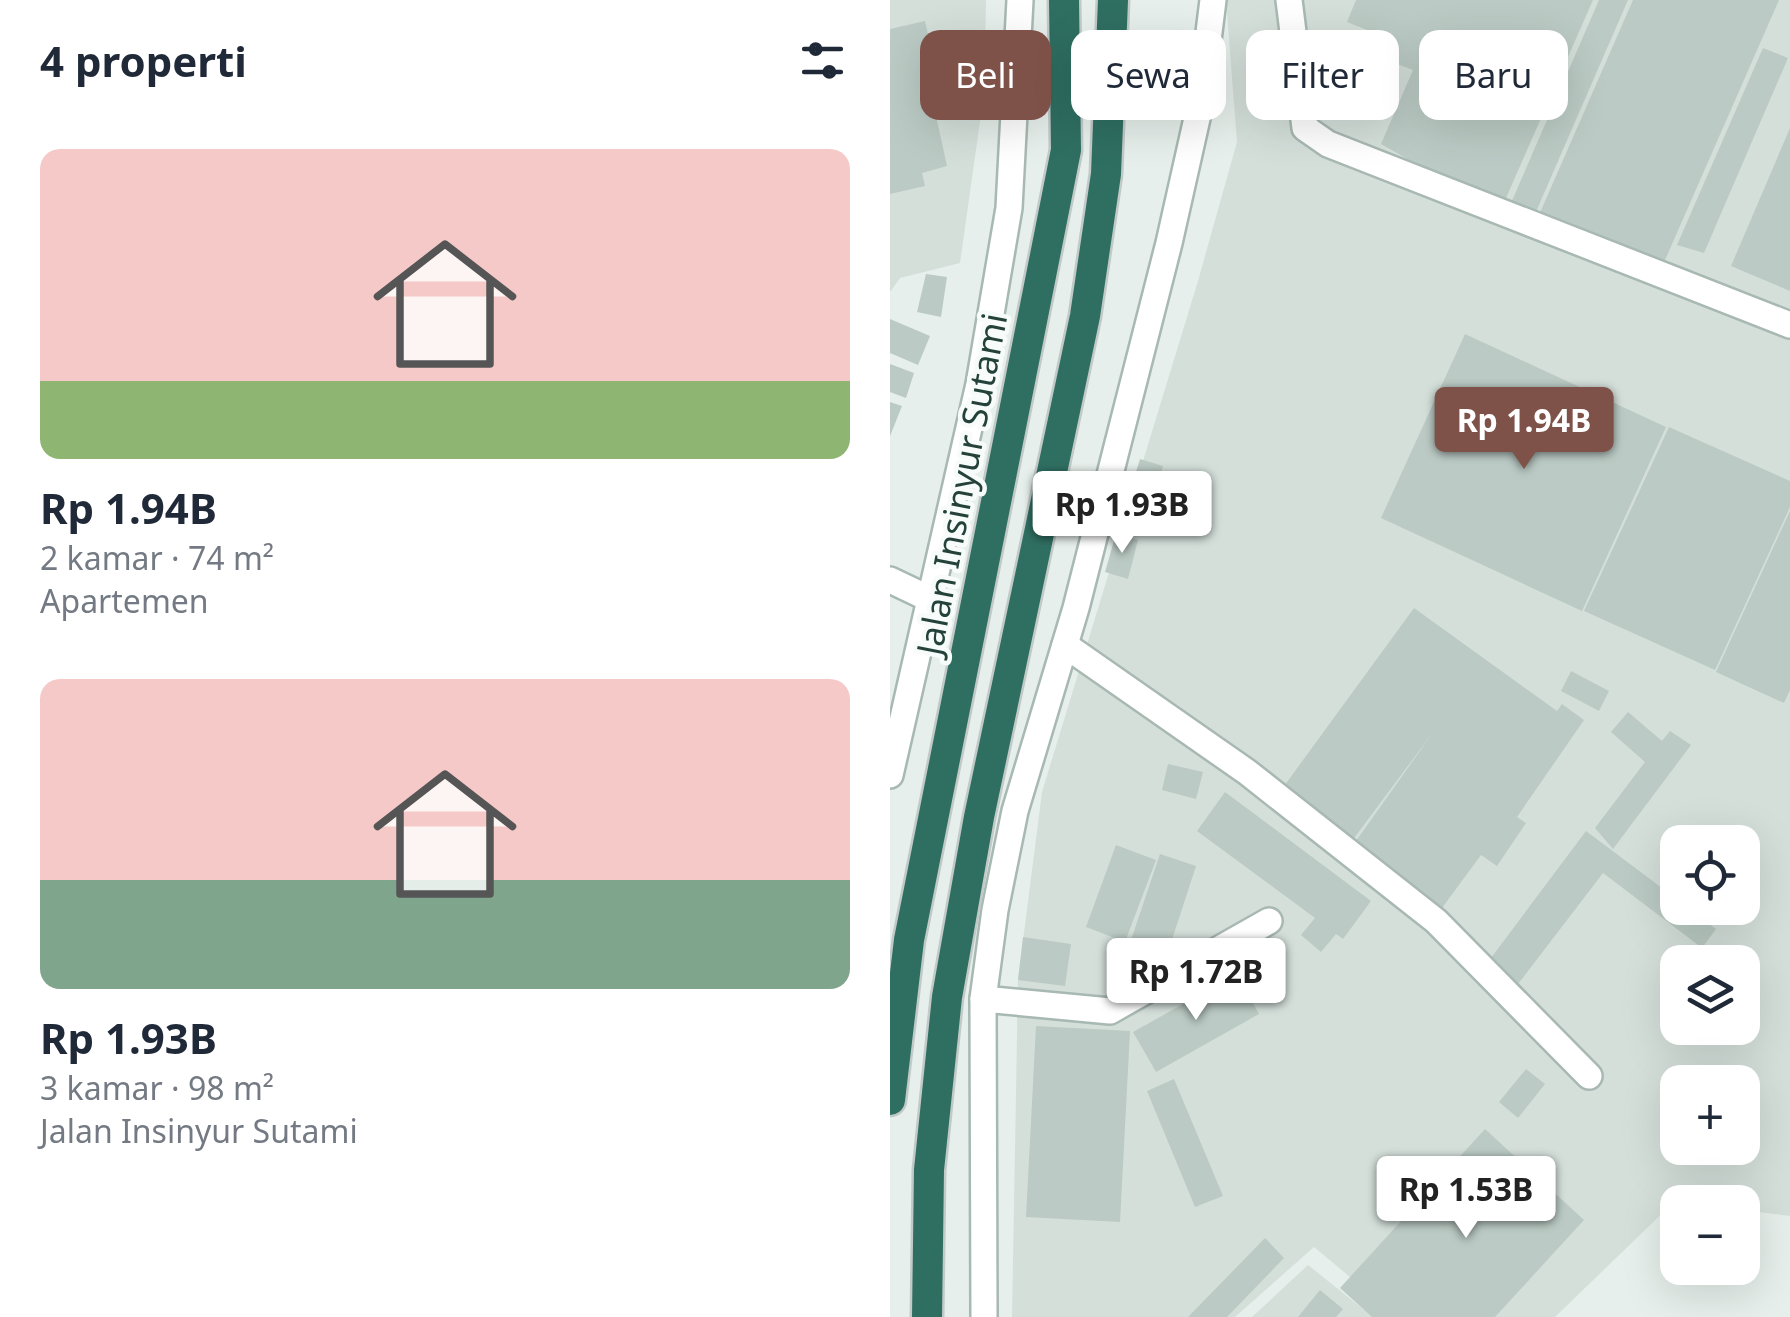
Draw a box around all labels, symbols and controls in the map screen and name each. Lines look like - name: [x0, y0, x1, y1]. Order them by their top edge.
- chip: Beli: [920, 30, 1051, 120]
- chip: Sewa: [1071, 30, 1226, 120]
- chip: Filter: [1246, 30, 1399, 120]
- chip: Baru: [1419, 30, 1568, 120]
- text: 4 properti: [40, 32, 247, 89]
- icon: filters: [795, 33, 850, 88]
- icon: home: [355, 214, 535, 394]
- street label: Jalan Insinyur Sutami: [904, 309, 1017, 662]
- pin: Rp 1.94B: [1421, 387, 1627, 472]
- text: Rp 1.94B: [1457, 398, 1591, 441]
- pin: Rp 1.93B: [1019, 471, 1225, 556]
- text: Rp 1.94B: [40, 479, 217, 536]
- text: Rp 1.93B: [1055, 482, 1189, 525]
- text: 2 kamar · 74 m²: [40, 536, 274, 579]
- text: Apartemen: [40, 579, 209, 622]
- icon: home: [355, 744, 535, 924]
- map controls: [1660, 825, 1760, 1285]
- button: locate: [1660, 825, 1760, 925]
- pin: Rp 1.72B: [1093, 938, 1299, 1023]
- button: layers: [1660, 945, 1760, 1045]
- text: Rp 1.72B: [1129, 949, 1263, 992]
- text: Rp 1.93B: [40, 1009, 217, 1066]
- button: +: [1660, 1065, 1760, 1165]
- text: 3 kamar · 98 m²: [40, 1066, 274, 1109]
- text: Jalan Insinyur Sutami: [40, 1109, 358, 1152]
- pin: Rp 1.53B: [1363, 1156, 1569, 1241]
- text: Rp 1.53B: [1399, 1167, 1533, 1210]
- button: −: [1660, 1185, 1760, 1285]

